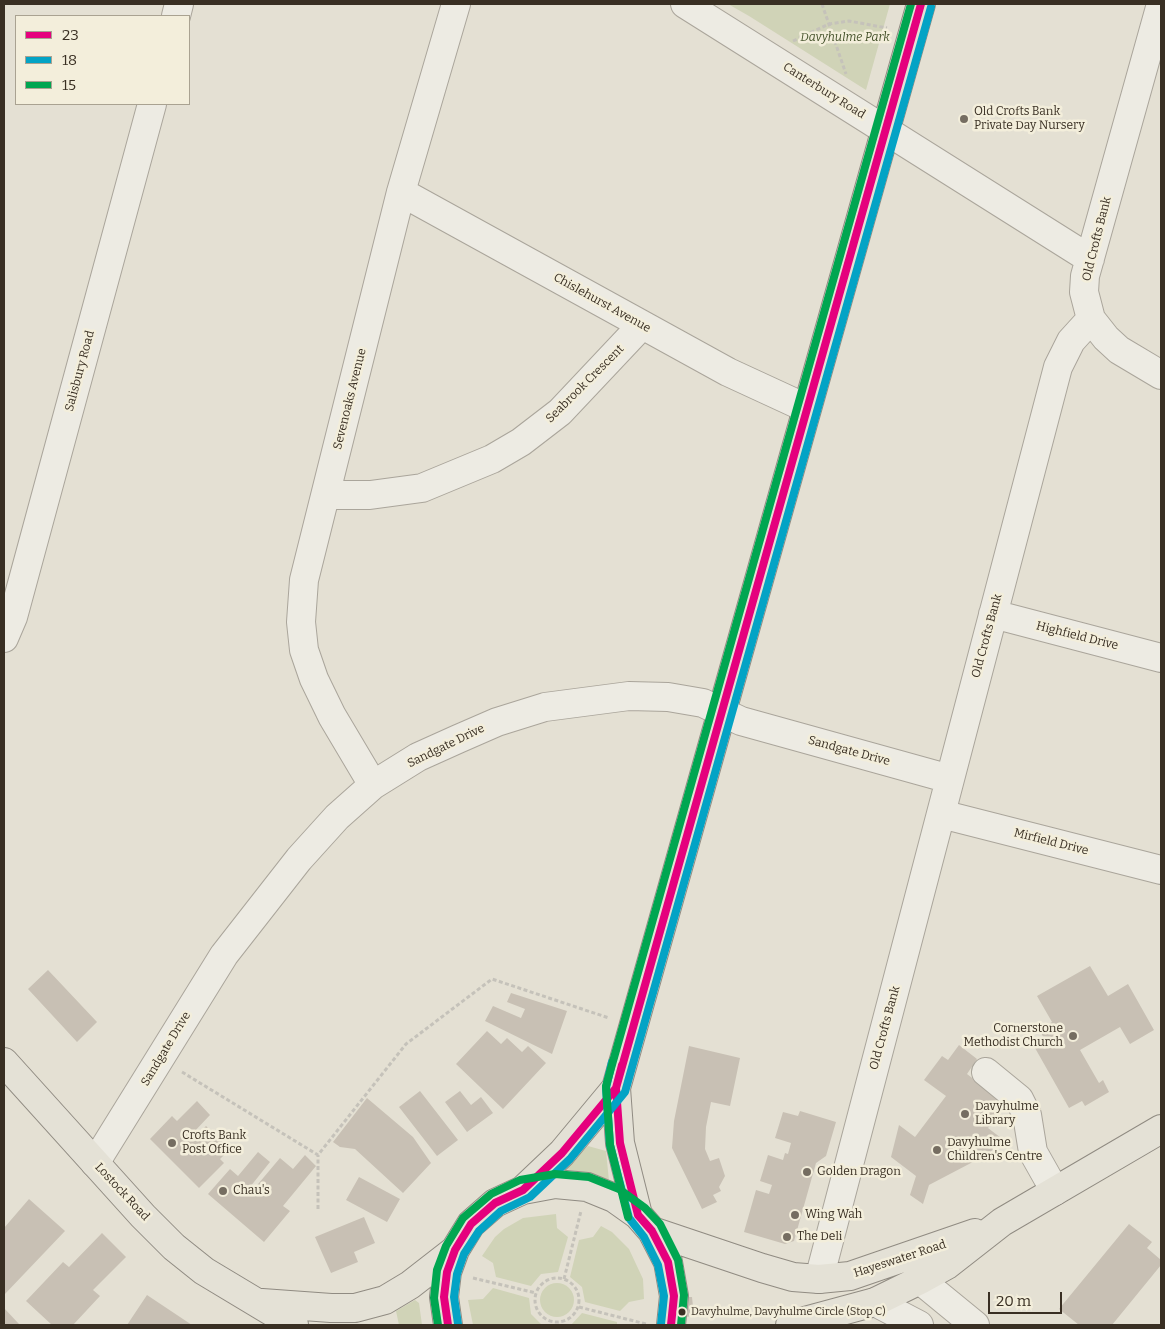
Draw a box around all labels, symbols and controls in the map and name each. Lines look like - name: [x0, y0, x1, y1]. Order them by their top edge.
- legend: [15, 15, 190, 105]
- text: 23: [62, 26, 79, 44]
- park label: Davyhulme Park: [800, 31, 890, 45]
- text: 18: [62, 51, 77, 69]
- street label: Canterbury Road: [780, 60, 868, 122]
- text: 15: [62, 76, 76, 94]
- place label: Old Crofts Bank Private Day Nursery: [974, 105, 1085, 133]
- marker: Old Crofts Bank Private Day Nursery: [958, 113, 970, 125]
- street label: Old Crofts Bank: [1080, 195, 1114, 283]
- street label: Chislehurst Avenue: [551, 270, 653, 336]
- street label: Salisbury Road: [62, 329, 98, 413]
- street label: Seabrook Crescent: [543, 342, 627, 426]
- street label: Sevenoaks Avenue: [330, 347, 370, 451]
- street label: Old Crofts Bank: [969, 592, 1005, 680]
- street label: Highfield Drive: [1034, 619, 1120, 653]
- street label: Sandgate Drive: [405, 721, 487, 771]
- street label: Sandgate Drive: [807, 733, 891, 769]
- street label: Mirfield Drive: [1012, 826, 1090, 858]
- street label: Old Crofts Bank: [867, 984, 903, 1072]
- street label: Sandgate Drive: [138, 1009, 194, 1089]
- place label: Cornerstone Methodist Church: [963, 1022, 1063, 1050]
- marker: Cornerstone Methodist Church: [1067, 1030, 1079, 1042]
- place label: Davyhulme Library: [975, 1100, 1039, 1128]
- marker: Davyhulme Library: [959, 1108, 971, 1120]
- place label: Crofts Bank Post Office: [182, 1129, 246, 1157]
- place label: Davyhulme Children's Centre: [947, 1136, 1042, 1164]
- marker: Crofts Bank Post Office: [166, 1137, 178, 1149]
- marker: Davyhulme Children's Centre: [931, 1144, 943, 1156]
- street label: Lostock Road: [92, 1160, 152, 1224]
- place label: Golden Dragon: [817, 1165, 901, 1179]
- marker: Golden Dragon: [801, 1166, 813, 1178]
- place label: Chau's: [233, 1184, 270, 1198]
- marker: Chau's: [217, 1185, 229, 1197]
- place label: Wing Wah: [805, 1208, 862, 1222]
- marker: Wing Wah: [789, 1209, 801, 1221]
- place label: The Deli: [797, 1230, 842, 1244]
- marker: The Deli: [781, 1231, 793, 1243]
- street label: Hayeswater Road: [852, 1237, 948, 1281]
- scale bar: [990, 1282, 1064, 1314]
- text: 20 m: [996, 1292, 1031, 1310]
- place label: Davyhulme, Davyhulme Circle (Stop C): [691, 1305, 886, 1319]
- marker: Davyhulme, Davyhulme Circle (Stop C): [677, 1307, 687, 1317]

